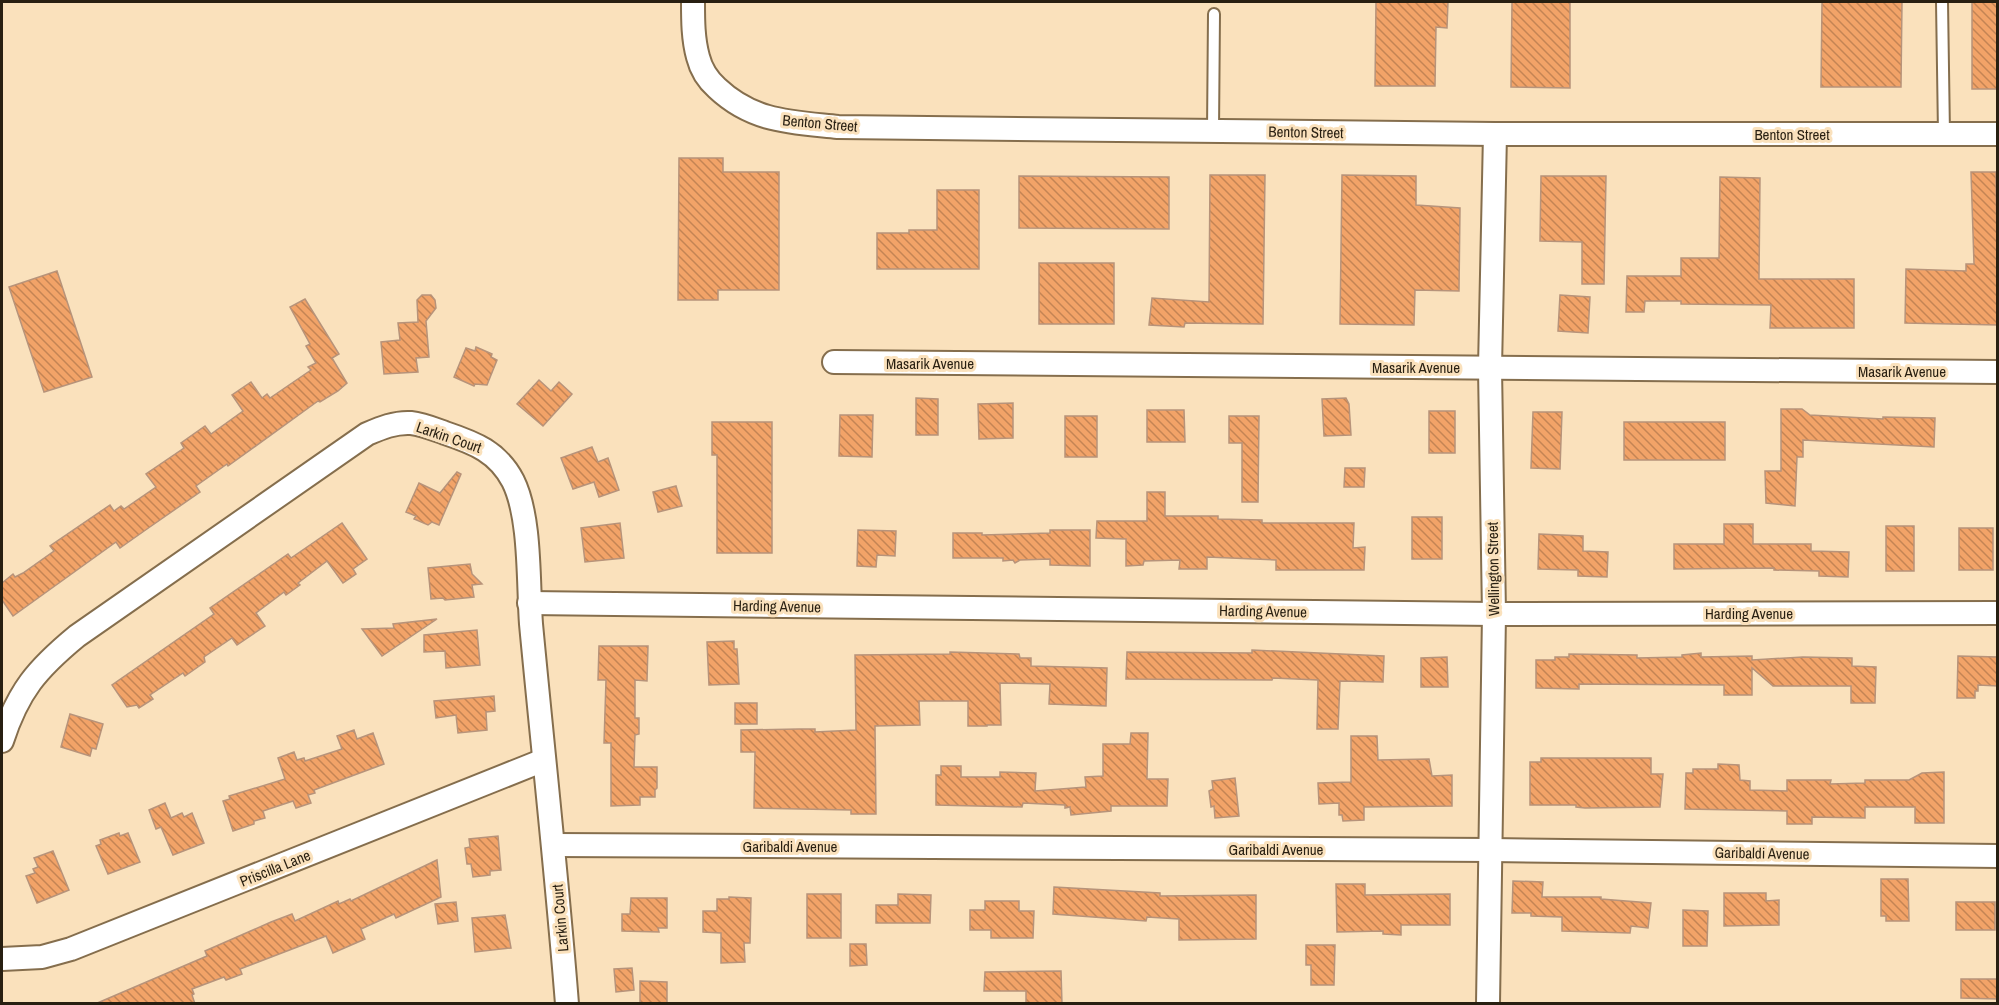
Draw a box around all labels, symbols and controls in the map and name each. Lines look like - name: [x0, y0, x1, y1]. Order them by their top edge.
- street label: Benton Street: [782, 109, 859, 137]
- street label: Benton Street: [1268, 121, 1344, 143]
- street label: Benton Street: [1754, 124, 1830, 145]
- street label: Masarik Avenue: [886, 353, 974, 374]
- street label: Masarik Avenue: [1372, 357, 1460, 378]
- street label: Masarik Avenue: [1858, 361, 1946, 382]
- street label: Larkin Court: [414, 416, 485, 458]
- street label: Wellington Street: [1482, 521, 1504, 616]
- street label: Harding Avenue: [733, 595, 821, 617]
- street label: Harding Avenue: [1219, 600, 1307, 622]
- street label: Harding Avenue: [1705, 603, 1793, 624]
- street label: Garibaldi Avenue: [743, 836, 838, 857]
- street label: Garibaldi Avenue: [1229, 839, 1324, 860]
- street label: Garibaldi Avenue: [1714, 842, 1810, 864]
- street label: Priscilla Lane: [237, 844, 314, 892]
- street label: Larkin Court: [547, 883, 573, 953]

